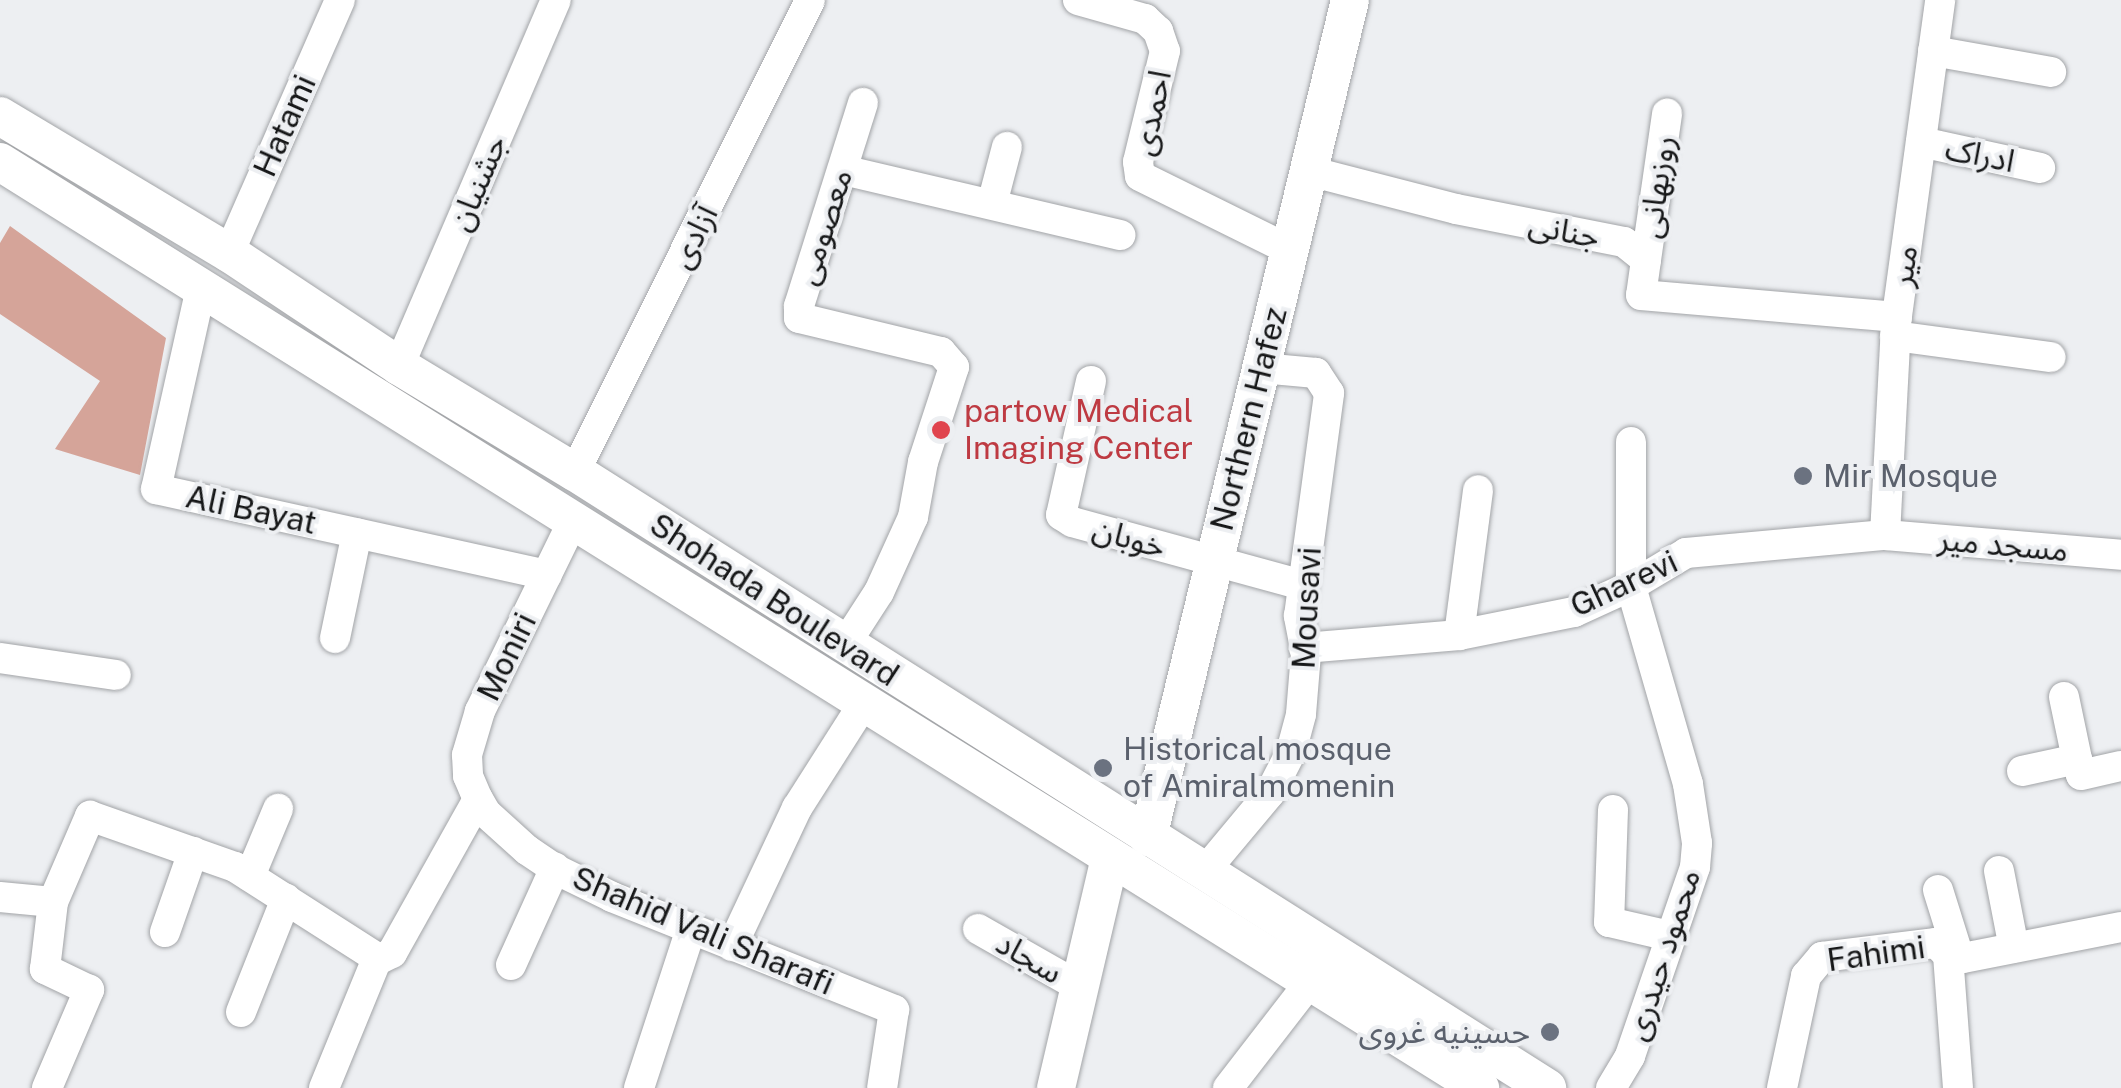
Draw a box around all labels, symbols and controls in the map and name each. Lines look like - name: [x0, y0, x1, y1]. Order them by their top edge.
- street label: احمدی: [1124, 67, 1180, 159]
- street label: Hatami: [246, 69, 324, 183]
- street label: جشنیان: [441, 129, 515, 237]
- street label: ادراک: [1942, 129, 2018, 181]
- street label: روزبهانی: [1631, 133, 1683, 241]
- street label: معصومی: [787, 164, 861, 290]
- street label: آزادی: [662, 199, 726, 275]
- street label: جنانی: [1525, 205, 1603, 257]
- street label: میر: [1882, 243, 1926, 289]
- street label: Northern Hafez: [1203, 303, 1295, 535]
- place label: partow Medical Imaging Center: [964, 393, 1193, 468]
- marker: partow Medical Imaging Center: [928, 417, 954, 443]
- place label: Mir Mosque: [1823, 457, 1998, 495]
- marker: Mir Mosque: [1792, 465, 1814, 487]
- street label: Ali Bayat: [182, 477, 320, 543]
- street label: Shohada Boulevard: [643, 505, 905, 695]
- street label: خوبان: [1088, 509, 1170, 567]
- street label: مسجد میر: [1936, 520, 2070, 570]
- street label: Gharevi: [1564, 543, 1684, 625]
- street label: Mousavi: [1285, 546, 1329, 670]
- street label: Moniri: [469, 607, 545, 707]
- place label: Historical mosque of Amiralmomenin: [1123, 731, 1395, 806]
- marker: Historical mosque of Amiralmomenin: [1092, 757, 1114, 779]
- street label: Shahid Vali Sharafi: [566, 858, 840, 1004]
- street label: محمود حیدری: [1617, 865, 1709, 1045]
- street label: سجاد: [989, 924, 1069, 992]
- street label: Fahimi: [1825, 928, 1927, 980]
- place label: حسینیه غروی: [1358, 1013, 1530, 1051]
- marker: حسینیه غروی: [1539, 1021, 1561, 1043]

